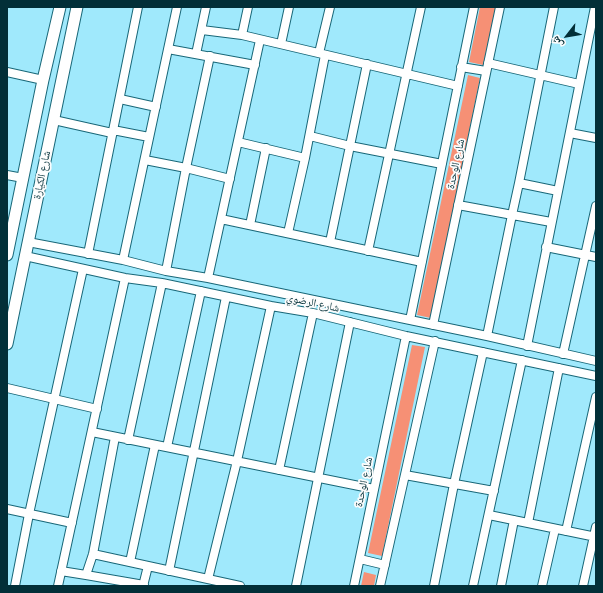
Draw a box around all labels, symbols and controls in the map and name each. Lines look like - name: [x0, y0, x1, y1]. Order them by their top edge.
- north arrow: [547, 16, 587, 56]
- text: ش: [548, 34, 566, 51]
- street label: شارع الوحدة: [444, 138, 468, 190]
- street label: شارع الكيارة: [30, 150, 54, 200]
- street label: شارع الرضوي: [285, 291, 341, 315]
- street label: شارع الوحدة: [352, 456, 376, 508]

